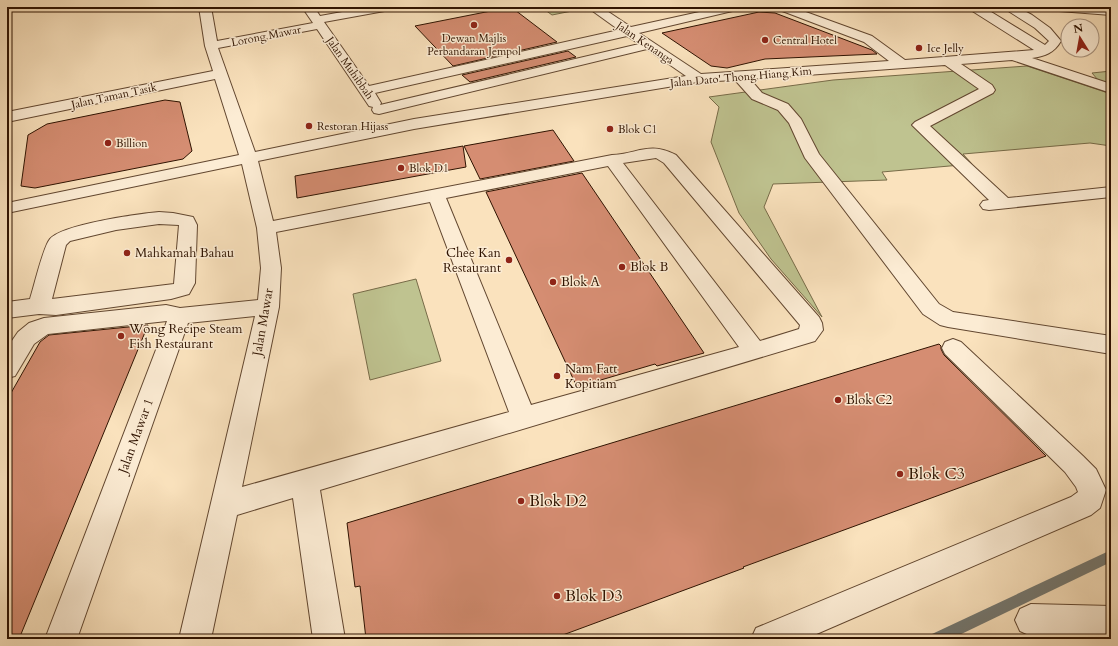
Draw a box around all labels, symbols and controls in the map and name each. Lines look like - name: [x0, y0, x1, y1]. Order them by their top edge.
- street label: Jalan Kenanga: [612, 17, 677, 68]
- north arrow: [1060, 18, 1100, 58]
- marker: Dewan Majlis Perbandaran Jempol: [469, 20, 479, 30]
- text: N: [1072, 20, 1085, 37]
- street label: Lorong Mawar: [230, 22, 303, 50]
- place label: Dewan Majlis Perbandaran Jempol: [427, 31, 521, 59]
- street label: Jalan Muhibbah: [322, 32, 377, 102]
- place label: Central Hotel: [773, 33, 837, 48]
- marker: Central Hotel: [760, 35, 770, 45]
- place label: Ice Jelly: [927, 41, 964, 56]
- marker: Ice Jelly: [914, 43, 924, 53]
- street label: Jalan Dato' Thong Hiang Kim: [668, 63, 813, 91]
- street label: Jalan Taman Tasik: [68, 80, 158, 113]
- place label: Restoran Hijass: [317, 119, 389, 134]
- marker: Restoran Hijass: [304, 121, 314, 131]
- place label: Blok C1: [618, 122, 657, 137]
- marker: Blok C1: [605, 124, 615, 134]
- place label: Billion: [116, 136, 148, 151]
- marker: Billion: [103, 138, 113, 148]
- place label: Blok D1: [409, 161, 449, 176]
- marker: Blok D1: [396, 163, 406, 173]
- place label: Mahkamah Bahau: [135, 244, 234, 262]
- place label: Chee Kan Restaurant: [443, 244, 502, 277]
- marker: Mahkamah Bahau: [122, 248, 132, 258]
- marker: Chee Kan Restaurant: [504, 255, 514, 265]
- place label: Blok B: [630, 258, 669, 276]
- marker: Blok B: [617, 262, 627, 272]
- place label: Blok A: [561, 273, 601, 291]
- marker: Blok A: [548, 277, 558, 287]
- street label: Jalan Mawar: [248, 286, 278, 359]
- place label: Wong Recipe Steam Fish Restaurant: [128, 320, 243, 353]
- marker: Wong Recipe Steam Fish Restaurant: [116, 331, 126, 341]
- place label: Nam Fatt Kopitiam: [565, 360, 617, 393]
- marker: Nam Fatt Kopitiam: [552, 371, 562, 381]
- place label: Blok C2: [846, 391, 893, 409]
- marker: Blok C2: [833, 395, 843, 405]
- street label: Jalan Mawar 1: [113, 396, 158, 478]
- place label: Blok C3: [908, 463, 965, 485]
- marker: Blok C3: [895, 469, 905, 479]
- place label: Blok D2: [529, 490, 587, 512]
- marker: Blok D2: [516, 496, 526, 506]
- place label: Blok D3: [565, 585, 623, 607]
- marker: Blok D3: [552, 591, 562, 601]

